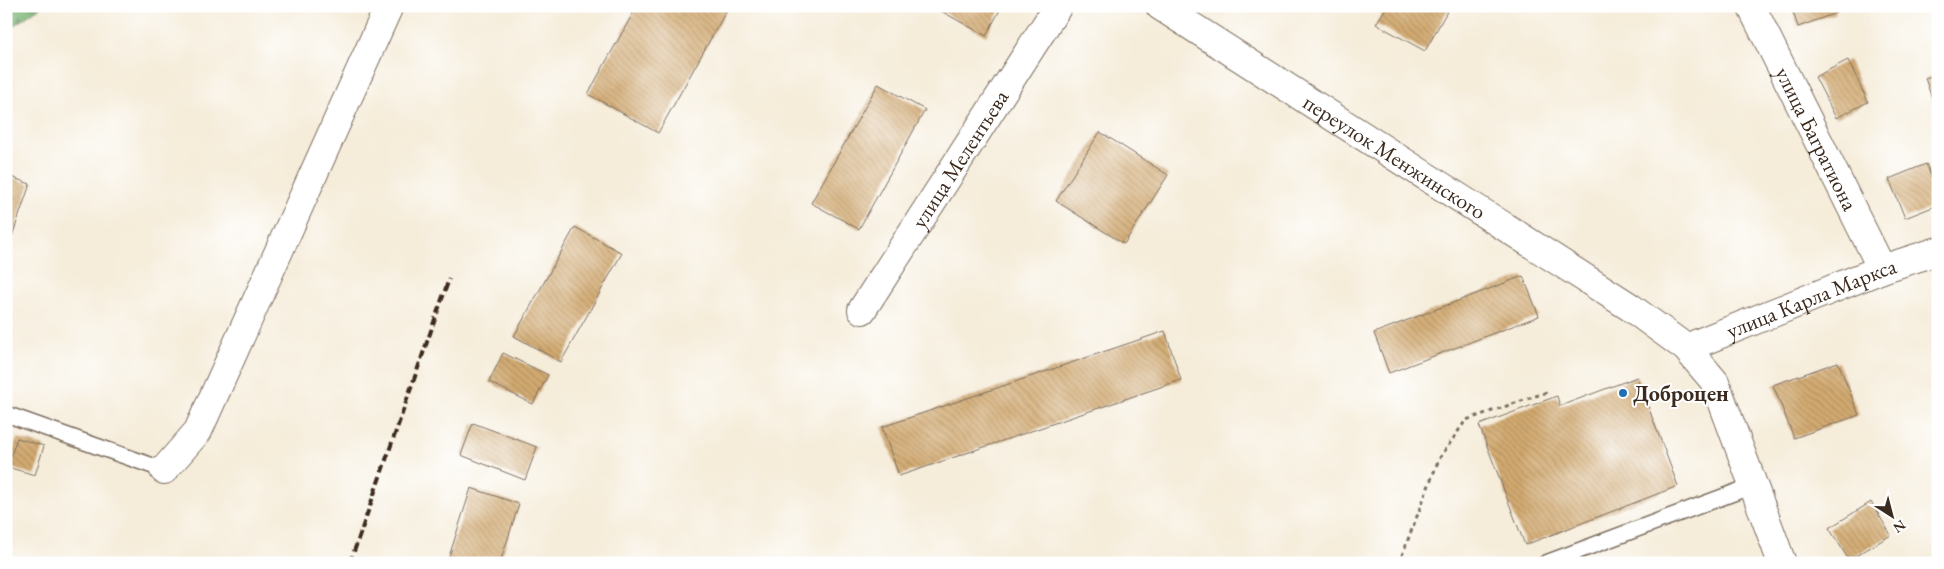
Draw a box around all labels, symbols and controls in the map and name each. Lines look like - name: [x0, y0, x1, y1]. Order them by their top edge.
- street label: улица Багратиона: [1769, 62, 1865, 215]
- street label: улица Мелентьева: [904, 84, 1015, 233]
- street label: переулок Менжинского: [1298, 87, 1492, 226]
- street label: улица Карла Маркса: [1722, 251, 1900, 345]
- place label: Доброцен: [1633, 379, 1729, 408]
- marker: Доброцен: [1617, 387, 1629, 399]
- north arrow: [1866, 492, 1916, 542]
- text: N: [1889, 516, 1910, 538]

